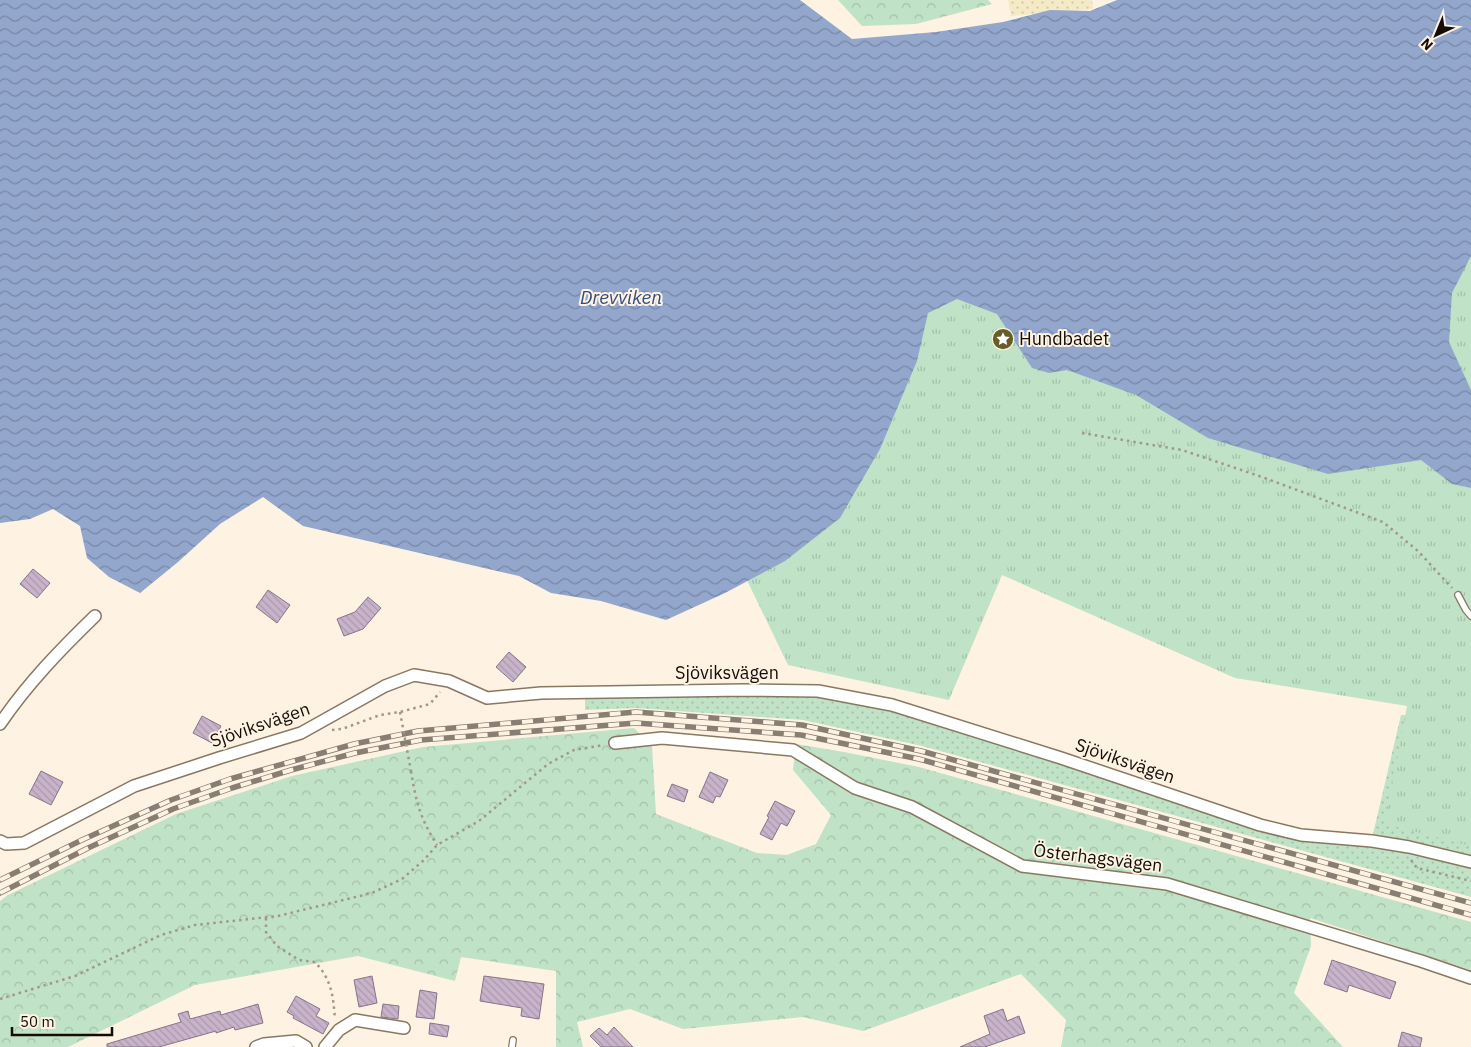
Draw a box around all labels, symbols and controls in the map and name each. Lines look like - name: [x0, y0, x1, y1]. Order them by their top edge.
- north arrow: [1411, 10, 1461, 60]
- text: N: [1417, 34, 1437, 54]
- water label: Drevviken: [580, 285, 662, 309]
- place icon: Hundbadet: [991, 327, 1015, 351]
- place label: Hundbadet: [1019, 327, 1109, 350]
- street label: Sjöviksvägen: [675, 661, 779, 684]
- street label: Sjöviksvägen: [207, 697, 313, 752]
- street label: Sjöviksvägen: [1072, 733, 1178, 788]
- street label: Österhagsvägen: [1032, 838, 1164, 877]
- scale bar: [12, 1004, 112, 1036]
- text: 50 m: [20, 1012, 55, 1031]

